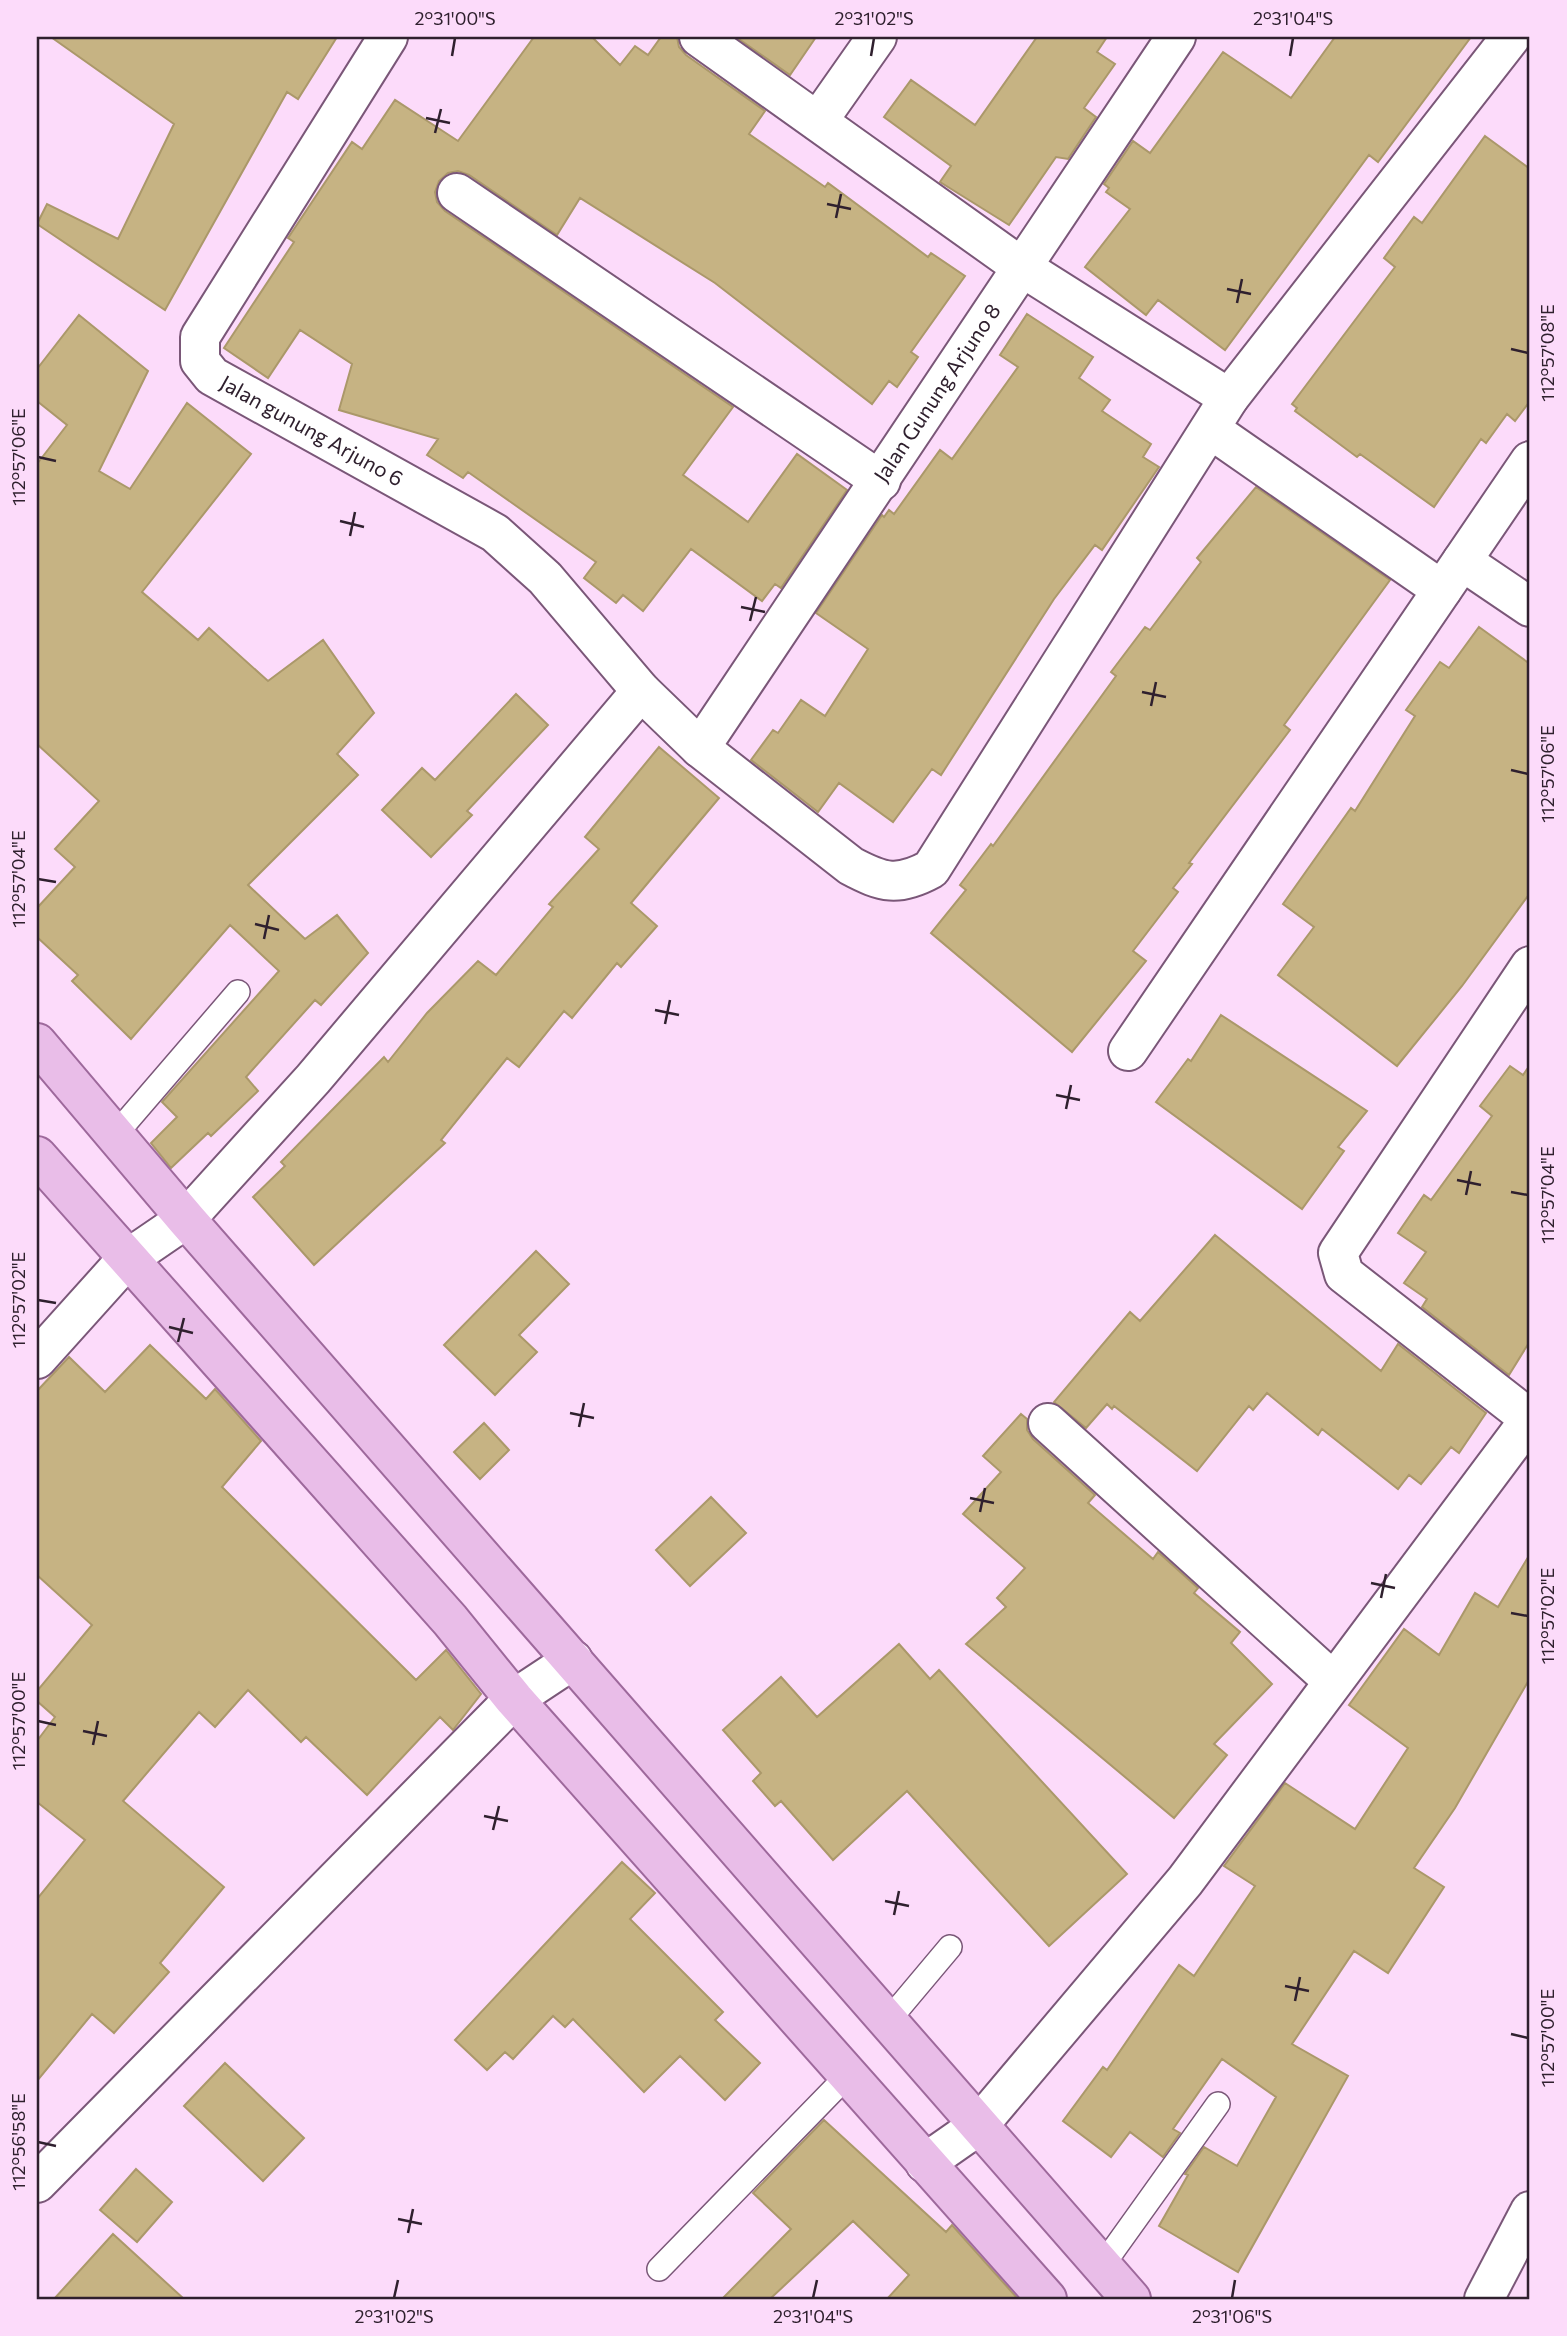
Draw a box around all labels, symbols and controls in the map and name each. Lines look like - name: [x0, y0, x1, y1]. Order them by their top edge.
- text: 2°31'00"S: [415, 7, 495, 29]
- text: 2°31'02"S: [834, 7, 914, 29]
- text: 2°31'04"S: [1253, 7, 1333, 29]
- street label: Jalan Gunung Arjuno 8: [868, 298, 1005, 486]
- text: 112°57'08"E: [1536, 304, 1558, 402]
- street label: Jalan gunung Arjuno 6: [216, 369, 408, 491]
- text: 112°57'06"E: [7, 408, 29, 506]
- text: 112°57'06"E: [1536, 725, 1558, 823]
- text: 112°57'04"E: [7, 830, 29, 928]
- text: 112°57'04"E: [1536, 1146, 1558, 1244]
- text: 112°57'02"E: [7, 1252, 29, 1348]
- text: 112°57'02"E: [1536, 1568, 1558, 1664]
- text: 112°57'00"E: [7, 1672, 29, 1770]
- text: 112°57'00"E: [1536, 1989, 1558, 2087]
- text: 112°56'58"E: [7, 2093, 29, 2191]
- text: 2°31'02"S: [354, 2305, 434, 2327]
- text: 2°31'04"S: [773, 2305, 853, 2327]
- text: 2°31'06"S: [1192, 2305, 1272, 2327]

